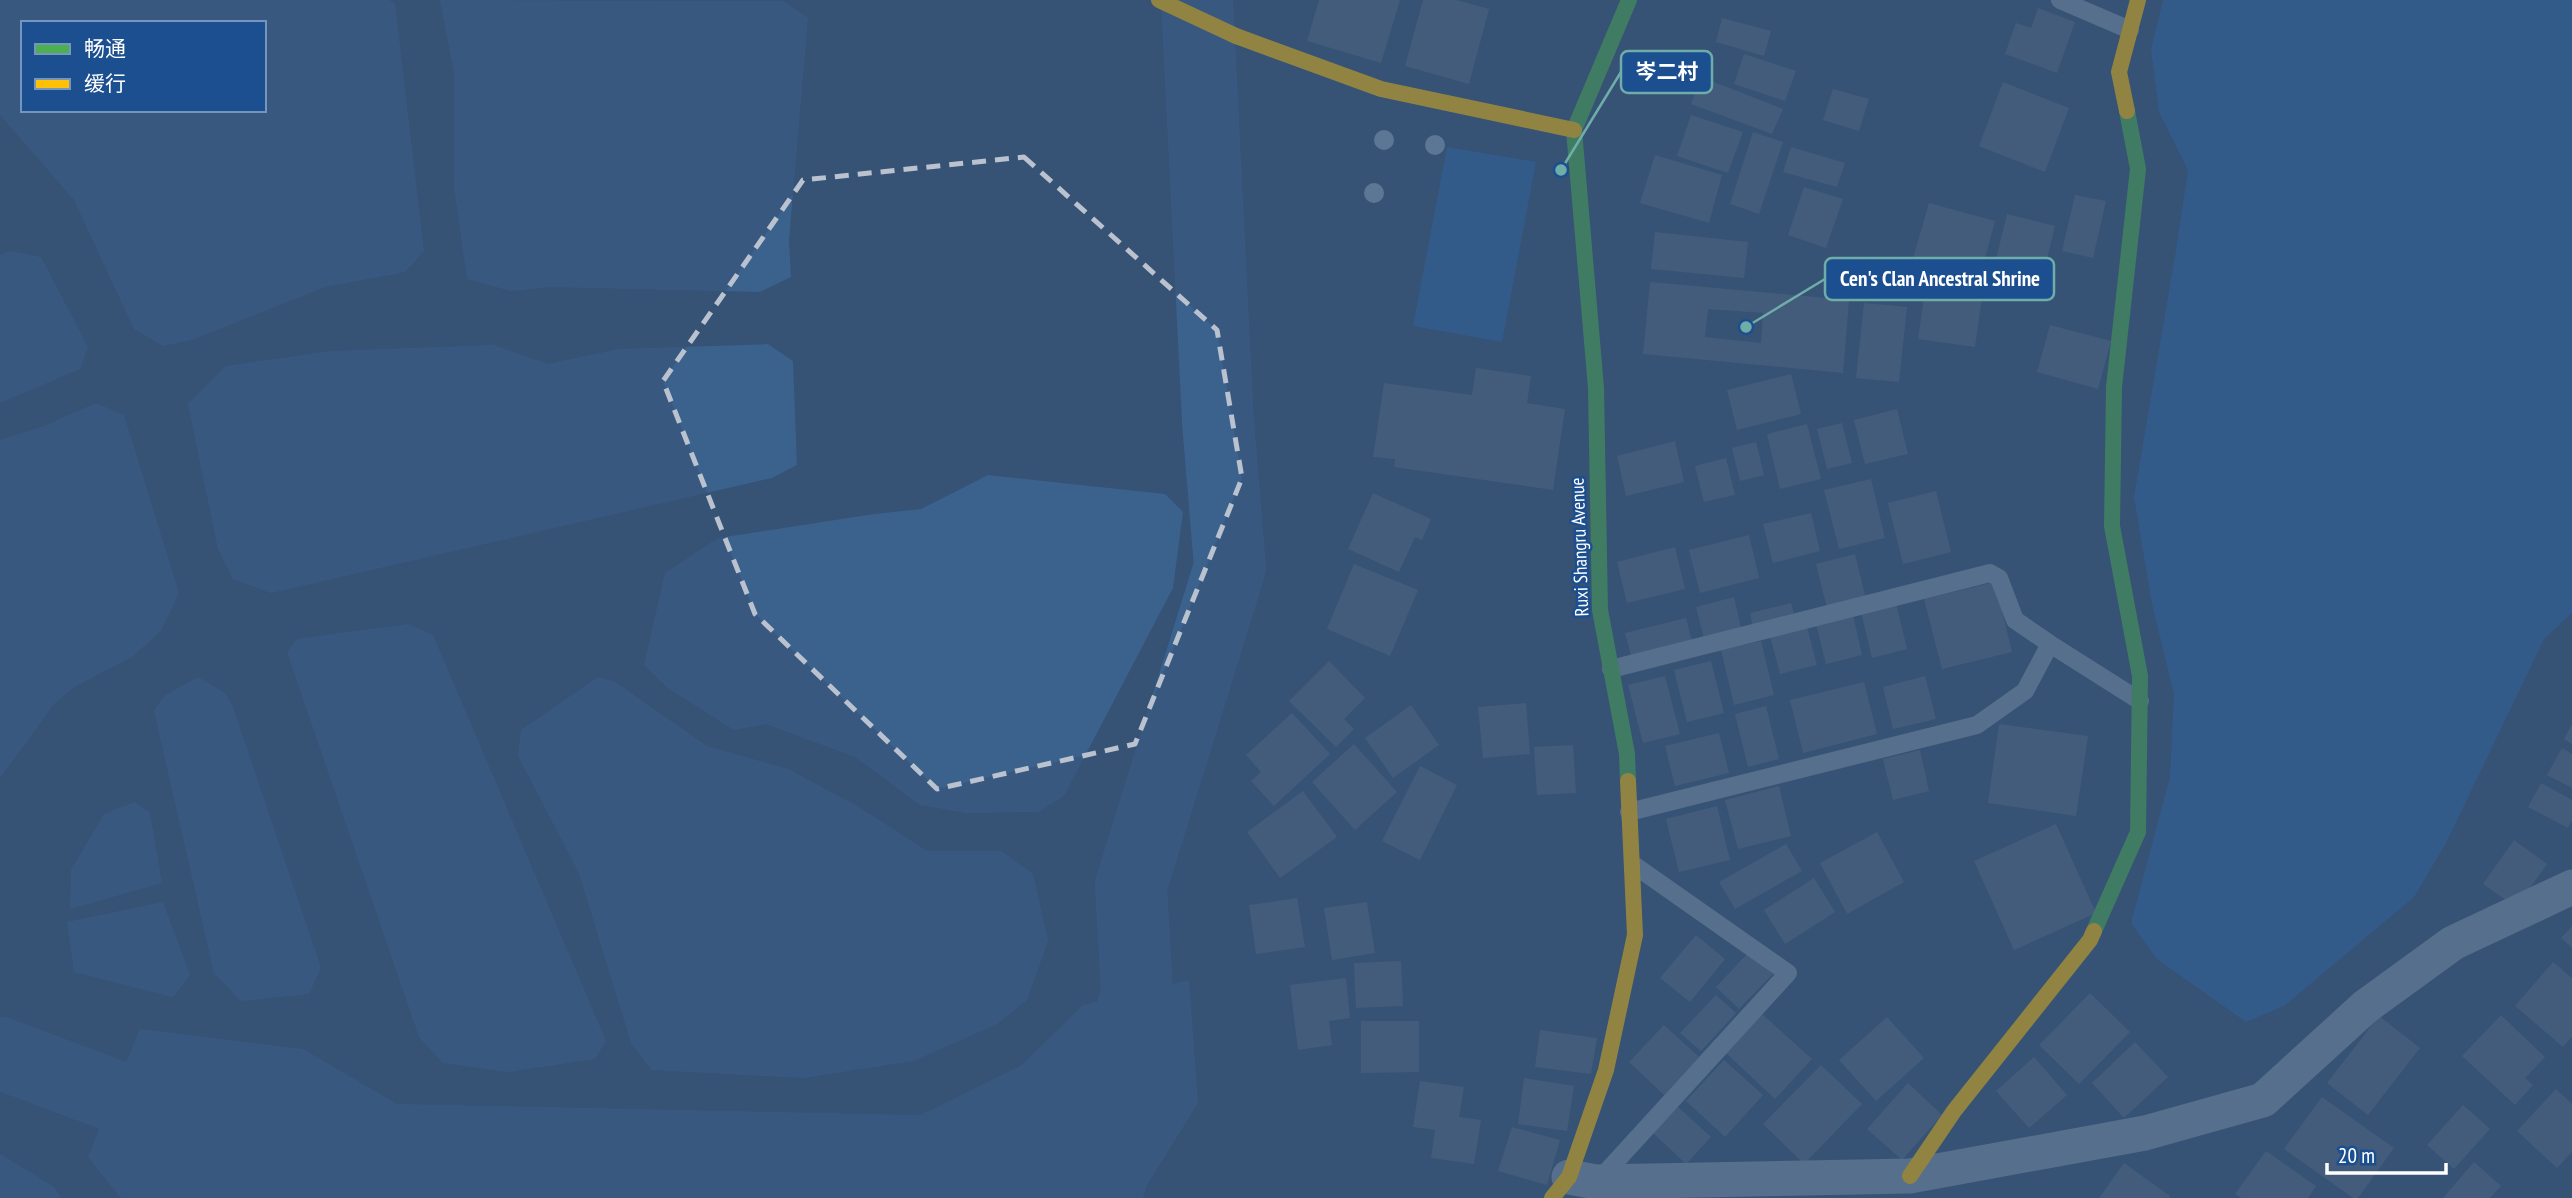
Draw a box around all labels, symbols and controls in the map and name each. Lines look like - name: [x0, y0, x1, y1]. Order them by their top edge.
- legend: [21, 21, 266, 112]
- text: 畅通: [84, 35, 126, 62]
- callout: 岑二村: [1621, 51, 1712, 93]
- text: 岑二村: [1636, 58, 1699, 85]
- text: 缓行: [84, 70, 126, 97]
- callout: Cen's Clan Ancestral Shrine: [1825, 258, 2054, 300]
- text: Cen's Clan Ancestral Shrine: [1840, 265, 2040, 292]
- street label: Ruxi Shangru Avenue: [1565, 477, 1593, 617]
- scale bar: [2327, 1132, 2446, 1176]
- text: 20 m: [2338, 1142, 2375, 1169]

